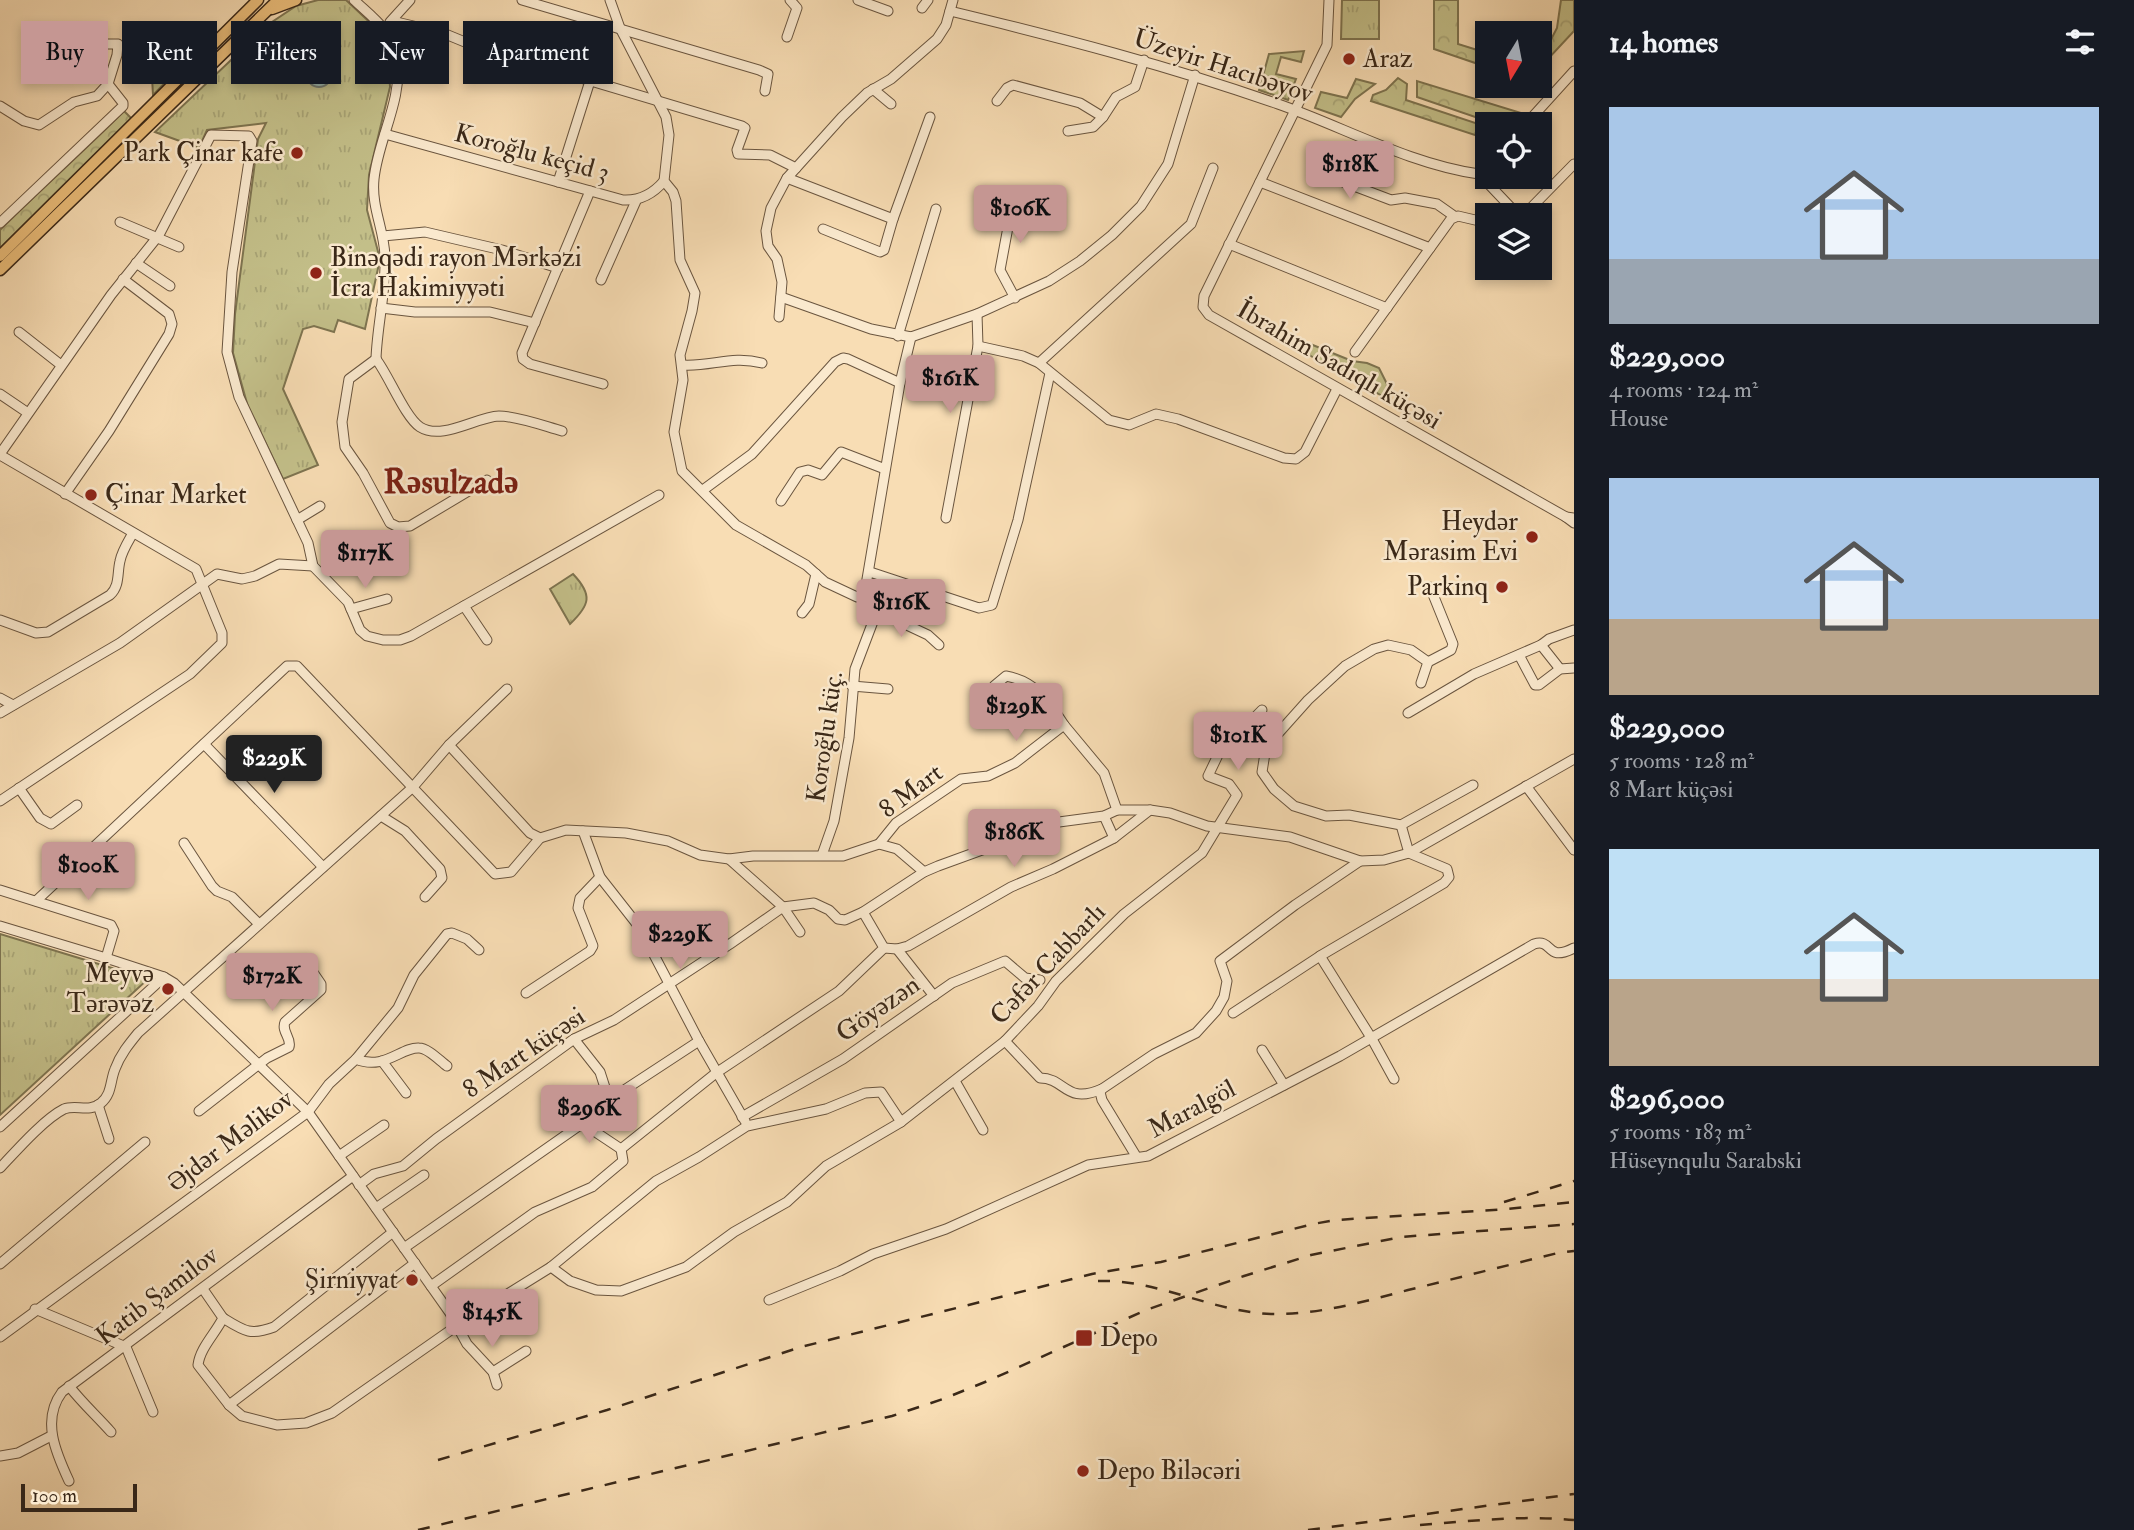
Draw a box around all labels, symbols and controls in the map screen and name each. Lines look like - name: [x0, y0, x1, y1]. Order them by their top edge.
- chip: Buy: [21, 21, 108, 84]
- chip: Rent: [122, 21, 217, 84]
- chip: Filters: [231, 21, 341, 84]
- chip: New: [355, 21, 449, 84]
- chip: Apartment: [463, 21, 613, 84]
- street label: Üzeyir Hacıbəyov: [1129, 21, 1318, 110]
- north arrow: [1475, 21, 1552, 98]
- map controls: [1475, 21, 1552, 280]
- icon: filters: [2061, 23, 2099, 61]
- text: 14 homes: [1609, 24, 1718, 61]
- place label: Araz: [1362, 43, 1413, 75]
- marker: Araz: [1341, 51, 1357, 67]
- button: locate: [1475, 112, 1552, 189]
- street label: Koroğlu keçid 3: [451, 117, 613, 189]
- place label: Park Çinar kafe: [123, 137, 283, 169]
- pin: $118K: [1301, 142, 1399, 201]
- marker: Park Çinar kafe: [289, 145, 305, 161]
- text: $118K: [1322, 149, 1378, 178]
- icon: home: [1791, 152, 1917, 278]
- pin: $106K: [971, 186, 1069, 245]
- text: $106K: [990, 193, 1050, 222]
- button: layers: [1475, 203, 1552, 280]
- place label: Binəqədi rayon Mərkəzi İcra Hakimiyyəti: [330, 242, 582, 304]
- marker: Binəqədi rayon Mərkəzi İcra Hakimiyyəti: [308, 265, 324, 281]
- street label: İbrahim Sadıqlı küçəsi: [1231, 292, 1448, 437]
- text: $229,000: [1609, 338, 1725, 375]
- pin: $161K: [901, 356, 999, 415]
- text: $161K: [922, 363, 978, 392]
- text: 4 rooms · 124 m²: [1609, 375, 1758, 404]
- text: House: [1609, 404, 1668, 433]
- district label: Rəsulzadə: [383, 462, 519, 503]
- place label: Çinar Market: [105, 479, 247, 511]
- marker: Çinar Market: [83, 487, 99, 503]
- place label: Heydər Mərasim Evi: [1383, 506, 1518, 568]
- icon: home: [1791, 523, 1917, 649]
- marker: Heydər Mərasim Evi: [1524, 529, 1540, 545]
- pin: $117K: [316, 530, 414, 590]
- text: $117K: [337, 538, 393, 567]
- place label: Parkinq: [1407, 571, 1488, 603]
- marker: Parkinq: [1494, 579, 1510, 595]
- pin: $116K: [852, 580, 950, 639]
- text: $116K: [872, 587, 930, 616]
- street label: Koroğlu küç.: [800, 669, 850, 805]
- pin: $129K: [967, 684, 1065, 743]
- text: $129K: [986, 691, 1046, 720]
- text: $229,000: [1609, 709, 1725, 746]
- pin: $101K: [1189, 712, 1287, 772]
- text: $101K: [1209, 720, 1267, 749]
- pin: $229K: [225, 736, 323, 795]
- text: $229K: [242, 743, 306, 772]
- text: 5 rooms · 128 m²: [1609, 746, 1754, 775]
- street label: 8 Mart: [873, 757, 949, 825]
- text: 8 Mart küçəsi: [1609, 775, 1733, 804]
- pin: $186K: [965, 810, 1063, 869]
- text: $186K: [984, 817, 1044, 846]
- pin: $100K: [39, 842, 137, 902]
- text: $100K: [58, 850, 118, 879]
- icon: home: [1791, 894, 1917, 1020]
- street label: Cəfər Cabbarlı: [984, 896, 1113, 1031]
- pin: $229K: [631, 912, 729, 971]
- text: $229K: [648, 919, 712, 948]
- pin: $172K: [223, 954, 321, 1013]
- place label: Meyvə Tərəvəz: [67, 958, 154, 1020]
- text: $172K: [242, 961, 302, 990]
- street label: Göyəzən: [830, 969, 926, 1049]
- marker: Meyvə Tərəvəz: [160, 981, 176, 997]
- street label: 8 Mart küçəsi: [457, 1000, 591, 1106]
- street label: Maralgöl: [1143, 1073, 1242, 1145]
- text: $296,000: [1609, 1080, 1725, 1117]
- street label: Əjdər Məlikov: [160, 1083, 300, 1199]
- pin: $296K: [540, 1086, 638, 1145]
- text: $296K: [557, 1093, 621, 1122]
- text: 5 rooms · 183 m²: [1609, 1117, 1752, 1146]
- text: Hüseynqulu Sarabski: [1609, 1146, 1802, 1175]
- street label: Katib Şamilov: [90, 1239, 225, 1352]
- place label: Şirniyyat: [305, 1264, 398, 1296]
- marker: Şirniyyat: [404, 1272, 420, 1288]
- pin: $145K: [443, 1290, 541, 1349]
- text: $145K: [462, 1297, 522, 1326]
- place label: Depo: [1100, 1322, 1158, 1355]
- marker: Depo: [1074, 1328, 1094, 1348]
- place label: Depo Biləcəri: [1097, 1455, 1241, 1488]
- marker: Depo Biləcəri: [1075, 1463, 1091, 1479]
- scale bar: [21, 1481, 136, 1513]
- text: 100 m: [32, 1484, 77, 1508]

